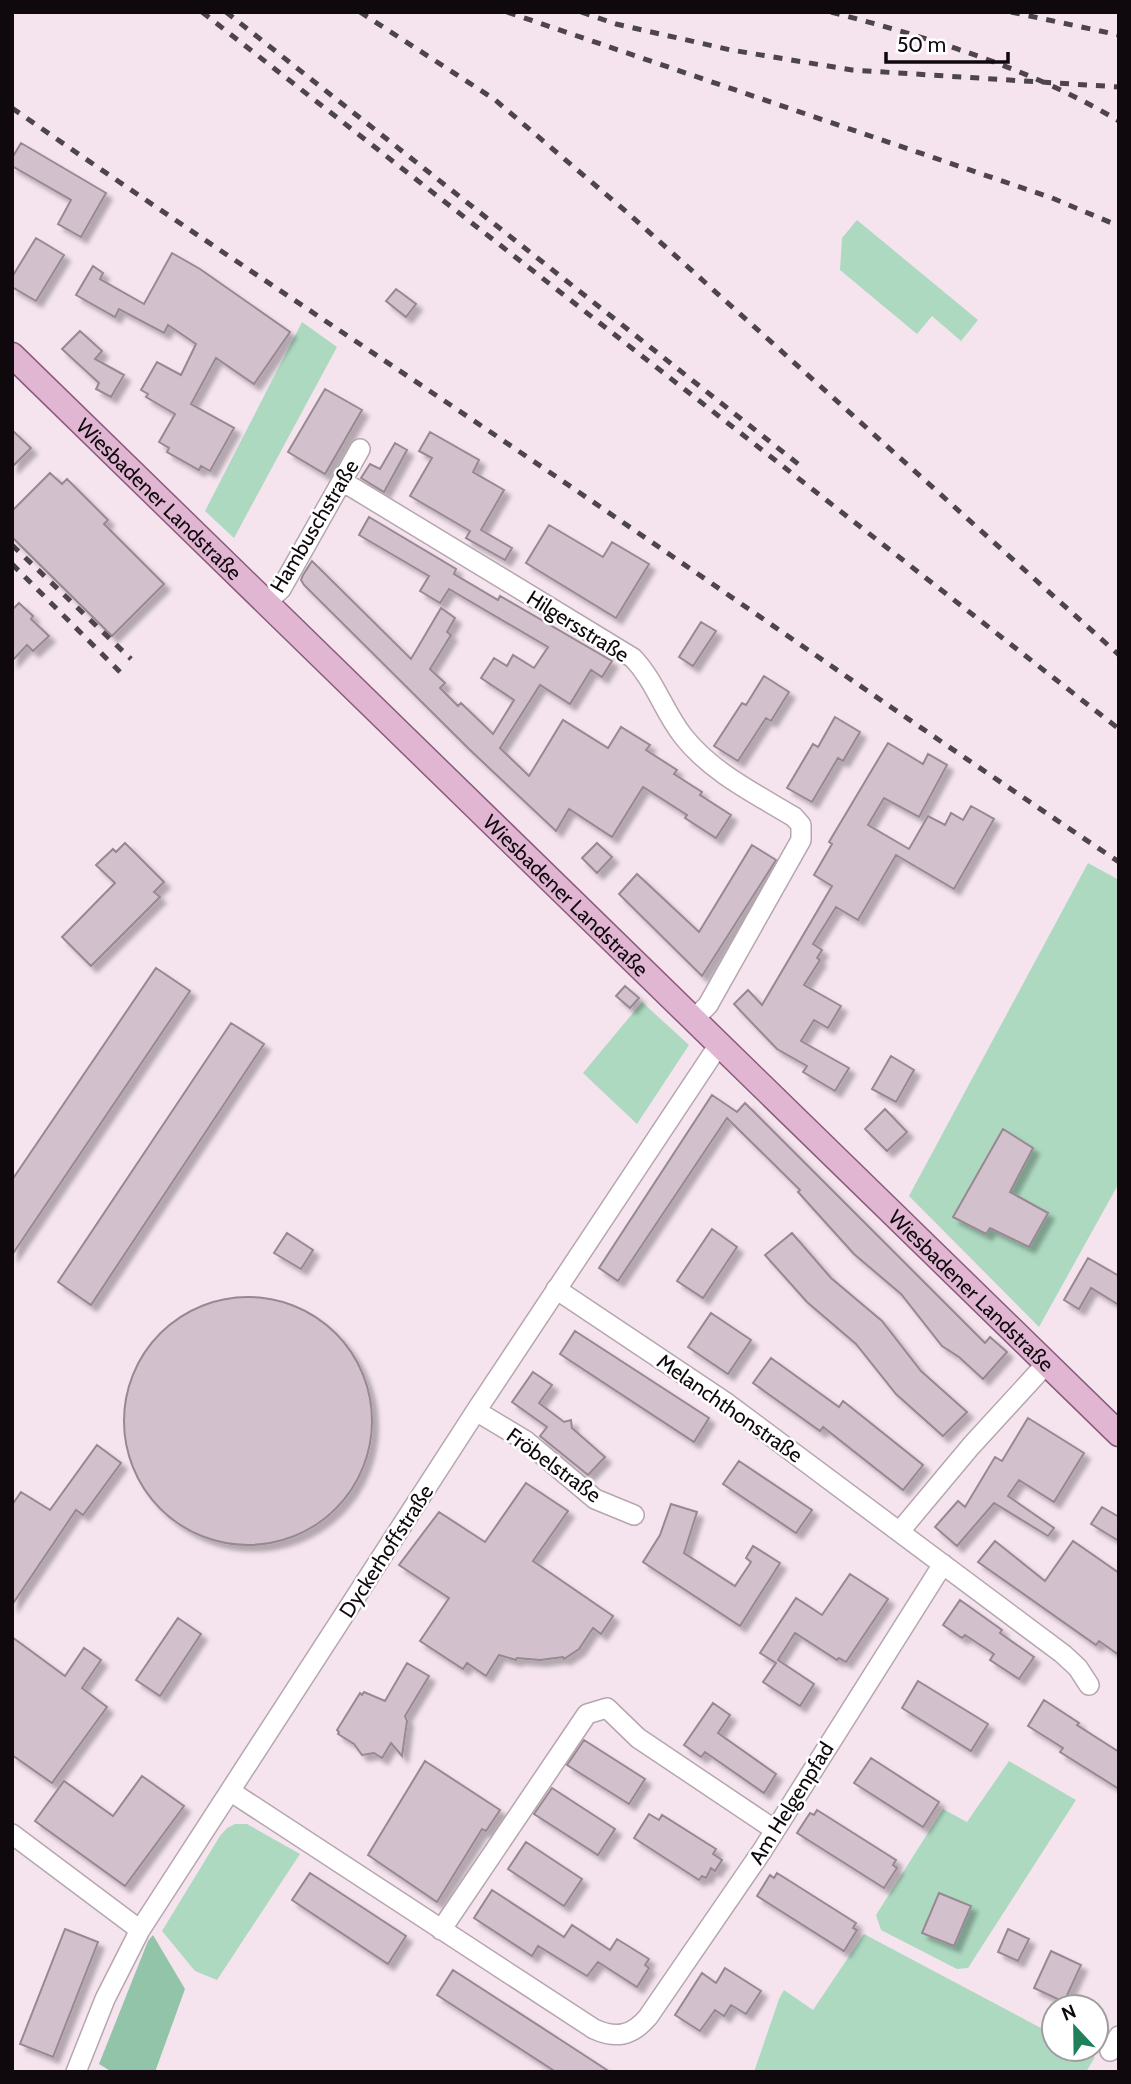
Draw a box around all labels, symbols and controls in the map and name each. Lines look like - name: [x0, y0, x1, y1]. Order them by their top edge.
- scale bar: [886, 21, 1009, 65]
- text: 50 m: [897, 32, 946, 57]
- street label: Wiesbadener Landstraße: [72, 413, 248, 585]
- street label: Hambuschstraße: [265, 455, 364, 597]
- street label: Hilgersstraße: [522, 585, 634, 667]
- street label: Wiesbadener Landstraße: [478, 809, 654, 981]
- street label: Wiesbadener Landstraße: [884, 1204, 1060, 1377]
- street label: Melanchthonstraße: [652, 1348, 808, 1468]
- street label: Fröbelstraße: [502, 1422, 606, 1508]
- street label: Dyckerhoffstraße: [334, 1480, 438, 1622]
- street label: Am Helgenpfad: [743, 1737, 839, 1869]
- north arrow: [1040, 1993, 1110, 2063]
- text: N: [1058, 2000, 1079, 2026]

